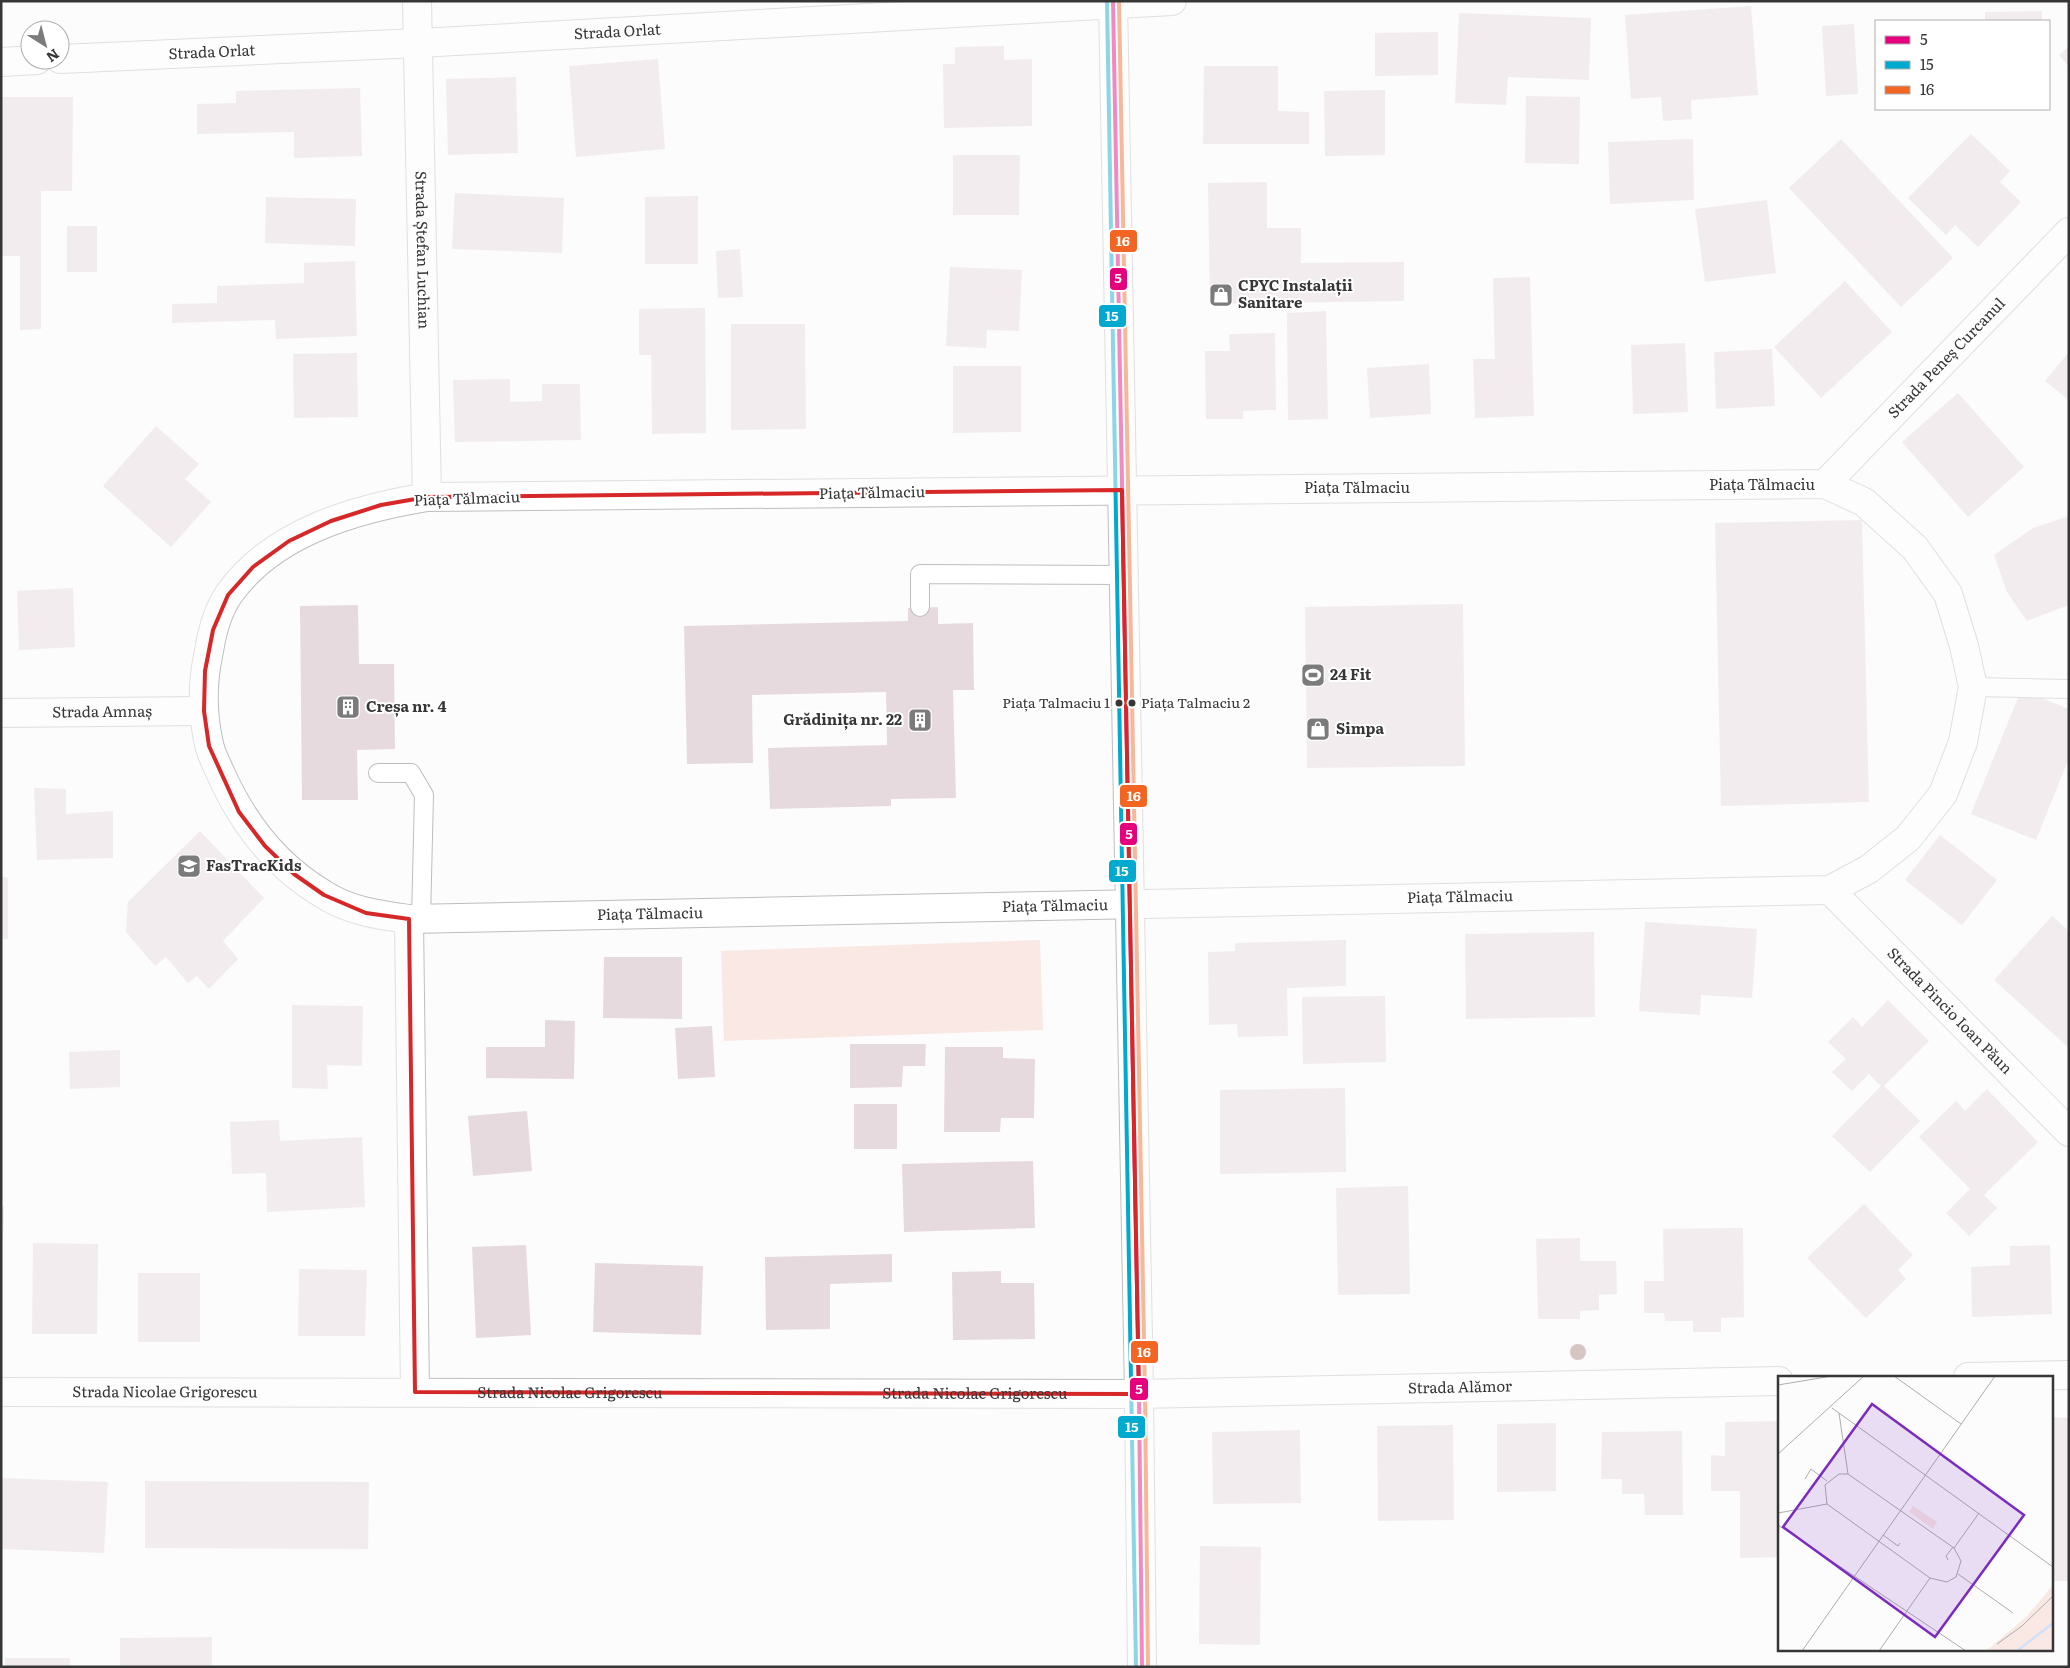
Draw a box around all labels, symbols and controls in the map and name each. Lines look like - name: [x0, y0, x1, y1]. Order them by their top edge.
- street label: Strada Orlat: [573, 17, 661, 44]
- north arrow: [20, 20, 70, 70]
- legend: [1875, 20, 2050, 110]
- text: 5: [1920, 27, 1928, 50]
- street label: Strada Orlat: [168, 37, 256, 64]
- text: N: [42, 45, 64, 68]
- text: 15: [1920, 52, 1934, 75]
- text: 16: [1920, 77, 1934, 100]
- street label: Strada Ștefan Luchian: [410, 171, 437, 329]
- line badge: 16: [1109, 229, 1138, 253]
- text: 16: [1116, 230, 1130, 250]
- line badge: 5: [1109, 267, 1128, 291]
- text: 5: [1114, 267, 1122, 287]
- place label: CPYC Instalații Sanitare: [1238, 273, 1353, 313]
- shop icon: CPYC Instalații Sanitare: [1208, 282, 1234, 308]
- street label: Strada Peneș Curcanul: [1882, 292, 2010, 423]
- line badge: 15: [1098, 304, 1127, 328]
- text: 15: [1105, 305, 1119, 325]
- street label: Piața Tălmaciu: [1709, 472, 1816, 495]
- street label: Piața Tălmaciu: [1304, 475, 1411, 498]
- street label: Piața Tălmaciu: [819, 479, 926, 504]
- street label: Piața Tălmaciu: [413, 484, 521, 511]
- sports icon: 24 Fit: [1300, 662, 1326, 688]
- place label: 24 Fit: [1330, 662, 1372, 685]
- place label: Piața Talmaciu 1: [1002, 692, 1110, 712]
- place label: Piața Talmaciu 2: [1141, 692, 1250, 712]
- building icon: Creșa nr. 4: [335, 694, 361, 720]
- place label: Creșa nr. 4: [366, 694, 447, 717]
- marker: Piața Talmaciu 1: [1114, 698, 1124, 708]
- marker: Piața Talmaciu 2: [1127, 698, 1137, 708]
- street label: Strada Amnaș: [52, 699, 152, 722]
- place label: Grădinița nr. 22: [783, 707, 902, 730]
- building icon: Grădinița nr. 22: [907, 707, 933, 733]
- shop icon: Simpa: [1305, 716, 1331, 742]
- place label: Simpa: [1336, 716, 1384, 739]
- line badge: 16: [1119, 784, 1148, 808]
- text: 16: [1127, 785, 1141, 805]
- line badge: 5: [1119, 822, 1138, 846]
- text: 5: [1125, 823, 1133, 843]
- school or university icon: FasTracKids: [176, 853, 202, 879]
- place label: FasTracKids: [206, 853, 302, 876]
- line badge: 15: [1108, 859, 1137, 883]
- text: 15: [1115, 860, 1129, 880]
- street label: Piața Tălmaciu: [1407, 883, 1514, 908]
- street label: Piața Tălmaciu: [1002, 892, 1109, 917]
- street label: Piața Tălmaciu: [597, 900, 704, 925]
- street label: Strada Pincio Ioan Păun: [1883, 941, 2018, 1079]
- line badge: 16: [1130, 1340, 1159, 1364]
- text: 16: [1137, 1341, 1151, 1361]
- street label: Strada Alămor: [1408, 1373, 1512, 1399]
- inset map: [1778, 1376, 2052, 1650]
- line badge: 5: [1129, 1377, 1149, 1401]
- text: 5: [1135, 1378, 1143, 1398]
- street label: Strada Nicolae Grigorescu: [72, 1379, 258, 1402]
- street label: Strada Nicolae Grigorescu: [477, 1380, 663, 1403]
- street label: Strada Nicolae Grigorescu: [882, 1381, 1068, 1404]
- line badge: 15: [1117, 1415, 1146, 1439]
- text: 15: [1125, 1416, 1139, 1436]

